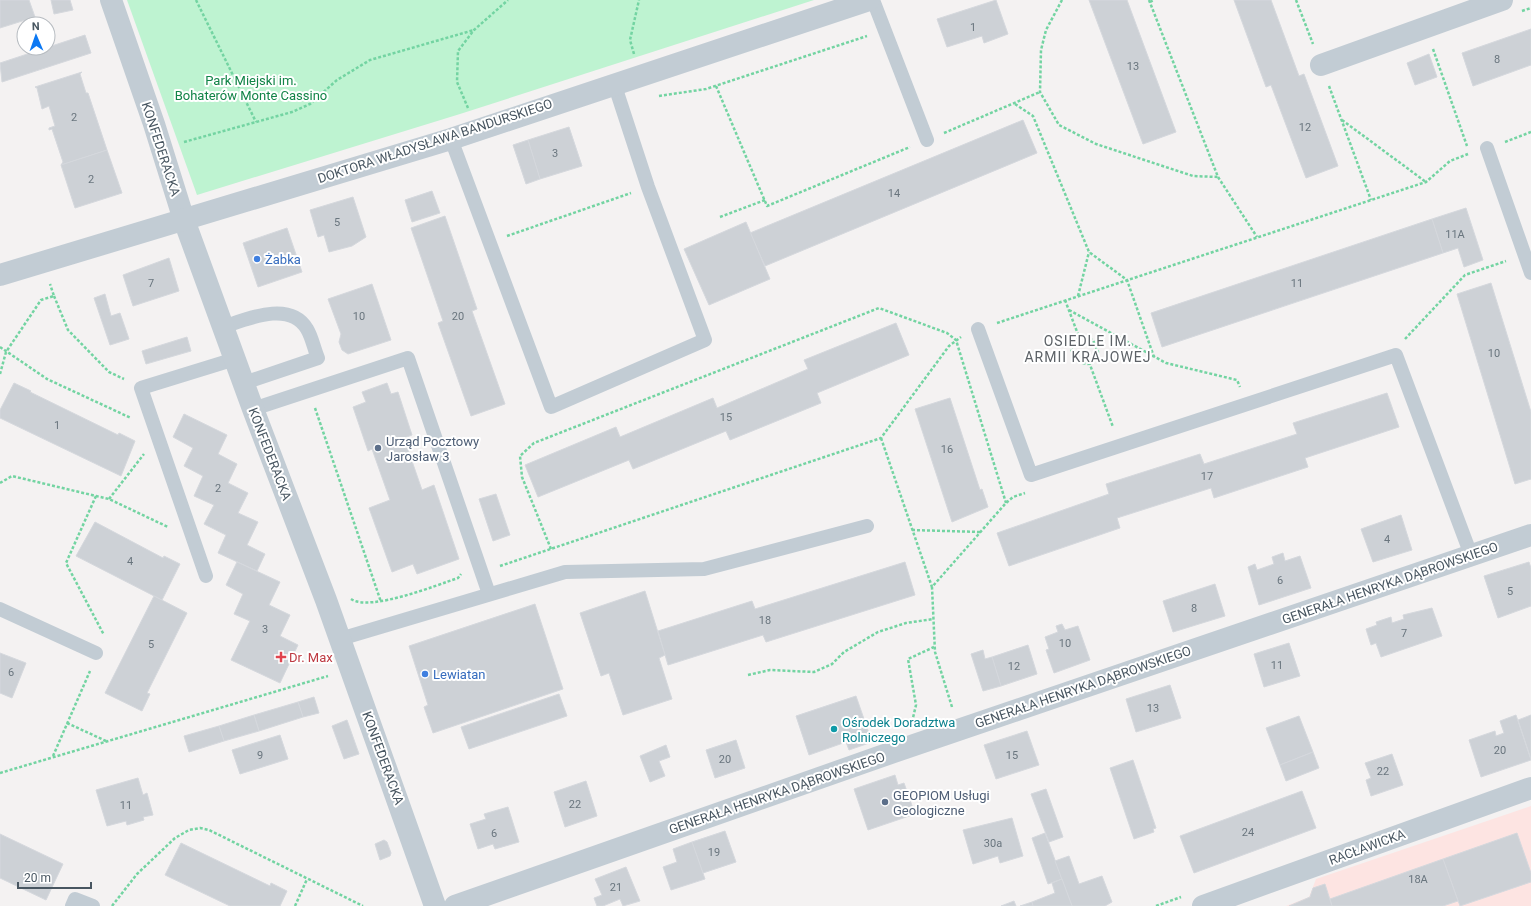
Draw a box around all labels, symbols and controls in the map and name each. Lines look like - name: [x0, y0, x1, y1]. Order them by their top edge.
- north arrow: [16, 16, 56, 56]
- text: N: [32, 20, 40, 33]
- house number: 1: [970, 21, 976, 34]
- house number: 8: [1494, 53, 1500, 66]
- house number: 13: [1127, 60, 1139, 73]
- park label: Park Miejski im. Bohaterów Monte Cassino: [175, 73, 327, 103]
- street label: DOKTORA WŁADYSŁAWA BANDURSKIEGO: [316, 96, 554, 186]
- street label: KONFEDERACKA: [139, 100, 183, 198]
- house number: 2: [71, 111, 77, 124]
- house number: 12: [1299, 121, 1311, 134]
- house number: 3: [552, 147, 558, 160]
- house number: 2: [88, 173, 94, 186]
- house number: 14: [888, 187, 900, 200]
- house number: 5: [334, 216, 340, 229]
- house number: 11A: [1445, 228, 1466, 241]
- place label: Żabka: [265, 252, 301, 267]
- marker: Żabka: [252, 254, 262, 264]
- house number: 7: [148, 277, 154, 290]
- house number: 11: [1291, 277, 1303, 290]
- house number: 10: [353, 310, 365, 323]
- house number: 20: [452, 310, 464, 323]
- district label: OSIEDLE IM. ARMII KRAJOWEJ: [1024, 333, 1152, 365]
- house number: 10: [1488, 347, 1500, 360]
- street label: KONFEDERACKA: [245, 405, 295, 503]
- house number: 15: [720, 411, 732, 424]
- house number: 1: [54, 419, 60, 432]
- place label: Urząd Pocztowy Jarosław 3: [386, 434, 479, 464]
- marker: Urząd Pocztowy Jarosław 3: [373, 443, 383, 453]
- house number: 16: [941, 443, 953, 456]
- house number: 17: [1201, 470, 1213, 483]
- house number: 2: [215, 482, 221, 495]
- house number: 4: [1384, 533, 1390, 546]
- street label: GENERAŁA HENRYKA DĄBROWSKIEGO: [1280, 539, 1500, 627]
- house number: 4: [127, 555, 133, 568]
- house number: 6: [1277, 574, 1283, 587]
- house number: 5: [1507, 585, 1513, 598]
- house number: 8: [1191, 602, 1197, 615]
- house number: 18: [759, 614, 771, 627]
- house number: 3: [262, 623, 268, 636]
- house number: 7: [1401, 627, 1407, 640]
- house number: 10: [1059, 637, 1071, 650]
- house number: 5: [148, 638, 154, 651]
- street label: GENERAŁA HENRYKA DĄBROWSKIEGO: [973, 643, 1193, 731]
- place label: Dr. Max: [289, 650, 333, 665]
- marker: Dr. Max: [276, 652, 286, 662]
- house number: 11: [1271, 659, 1283, 672]
- house number: 12: [1008, 660, 1020, 673]
- house number: 6: [8, 666, 14, 679]
- place label: Lewiatan: [433, 667, 485, 682]
- marker: Lewiatan: [420, 669, 430, 679]
- house number: 13: [1147, 702, 1159, 715]
- street label: KONFEDERACKA: [359, 709, 407, 807]
- place label: Ośrodek Doradztwa Rolniczego: [842, 715, 955, 745]
- marker: Ośrodek Doradztwa Rolniczego: [829, 724, 839, 734]
- house number: 20: [1494, 744, 1506, 757]
- house number: 9: [257, 749, 263, 762]
- street label: GENERAŁA HENRYKA DĄBROWSKIEGO: [667, 749, 887, 837]
- house number: 15: [1006, 749, 1018, 762]
- house number: 20: [719, 753, 731, 766]
- house number: 22: [1377, 765, 1389, 778]
- place label: GEOPIOM Usługi Geologiczne: [893, 788, 990, 818]
- marker: GEOPIOM Usługi Geologiczne: [880, 797, 890, 807]
- house number: 22: [569, 798, 581, 811]
- house number: 11: [120, 799, 132, 812]
- house number: 24: [1242, 826, 1254, 839]
- street label: RACŁAWICKA: [1327, 826, 1408, 868]
- house number: 6: [491, 827, 497, 840]
- house number: 30a: [984, 837, 1002, 850]
- house number: 19: [708, 846, 720, 859]
- scale bar: [18, 864, 91, 890]
- text: 20 m: [24, 871, 51, 885]
- house number: 18A: [1408, 873, 1429, 886]
- house number: 21: [610, 881, 622, 894]

